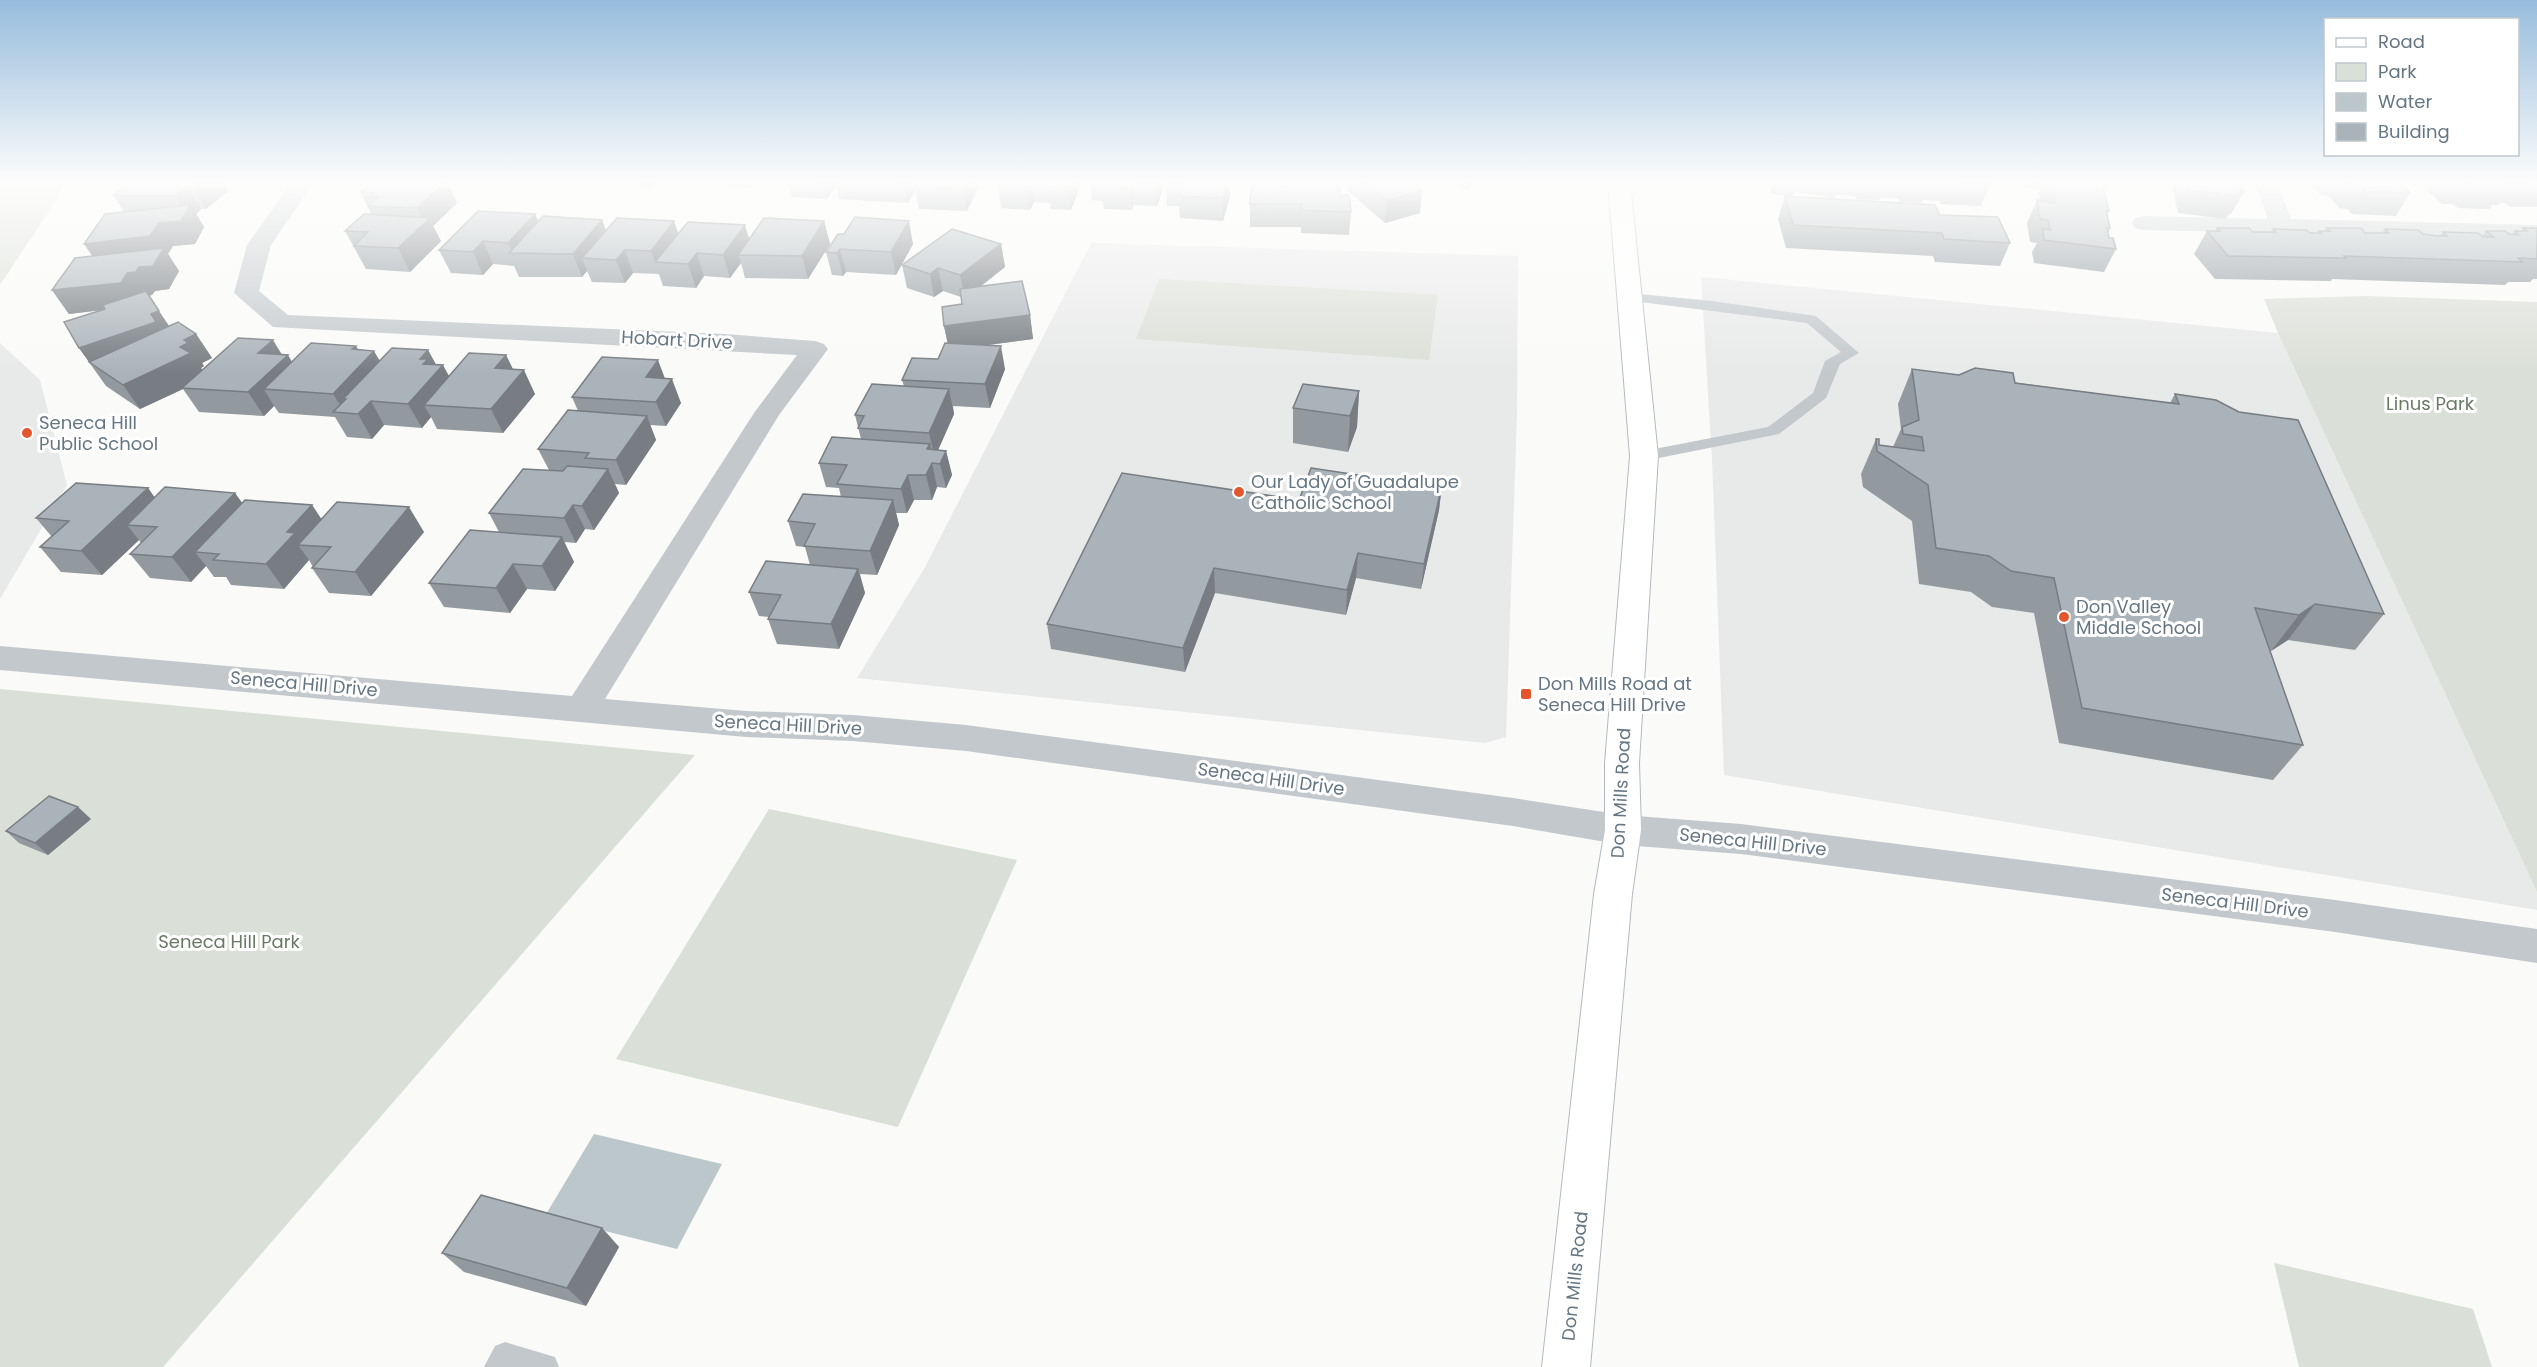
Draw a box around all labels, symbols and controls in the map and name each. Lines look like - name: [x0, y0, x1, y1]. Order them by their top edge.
- legend: [2324, 18, 2519, 156]
- text: Road: [2378, 29, 2425, 54]
- text: Park: [2378, 59, 2417, 84]
- text: Water: [2378, 89, 2432, 114]
- text: Building: [2378, 119, 2450, 144]
- street label: Hobart Drive: [621, 324, 733, 355]
- park label: Linus Park: [2386, 391, 2475, 416]
- place label: Seneca Hill Public School: [39, 410, 158, 456]
- marker: Seneca Hill Public School: [20, 426, 34, 440]
- place label: Our Lady of Guadalupe Catholic School: [1251, 469, 1459, 515]
- marker: Our Lady of Guadalupe Catholic School: [1232, 485, 1246, 499]
- place label: Don Valley Middle School: [2076, 594, 2201, 640]
- marker: Don Valley Middle School: [2057, 610, 2071, 624]
- street label: Seneca Hill Drive: [229, 665, 379, 702]
- place label: Don Mills Road at Seneca Hill Drive: [1538, 671, 1692, 717]
- marker: Don Mills Road at Seneca Hill Drive: [1519, 687, 1533, 701]
- street label: Seneca Hill Drive: [713, 708, 863, 741]
- street label: Don Mills Road: [1605, 727, 1636, 859]
- street label: Seneca Hill Drive: [1196, 756, 1346, 801]
- street label: Seneca Hill Drive: [1678, 821, 1828, 862]
- street label: Seneca Hill Drive: [2160, 881, 2310, 924]
- park label: Seneca Hill Park: [158, 929, 300, 954]
- street label: Don Mills Road: [1555, 1210, 1594, 1342]

